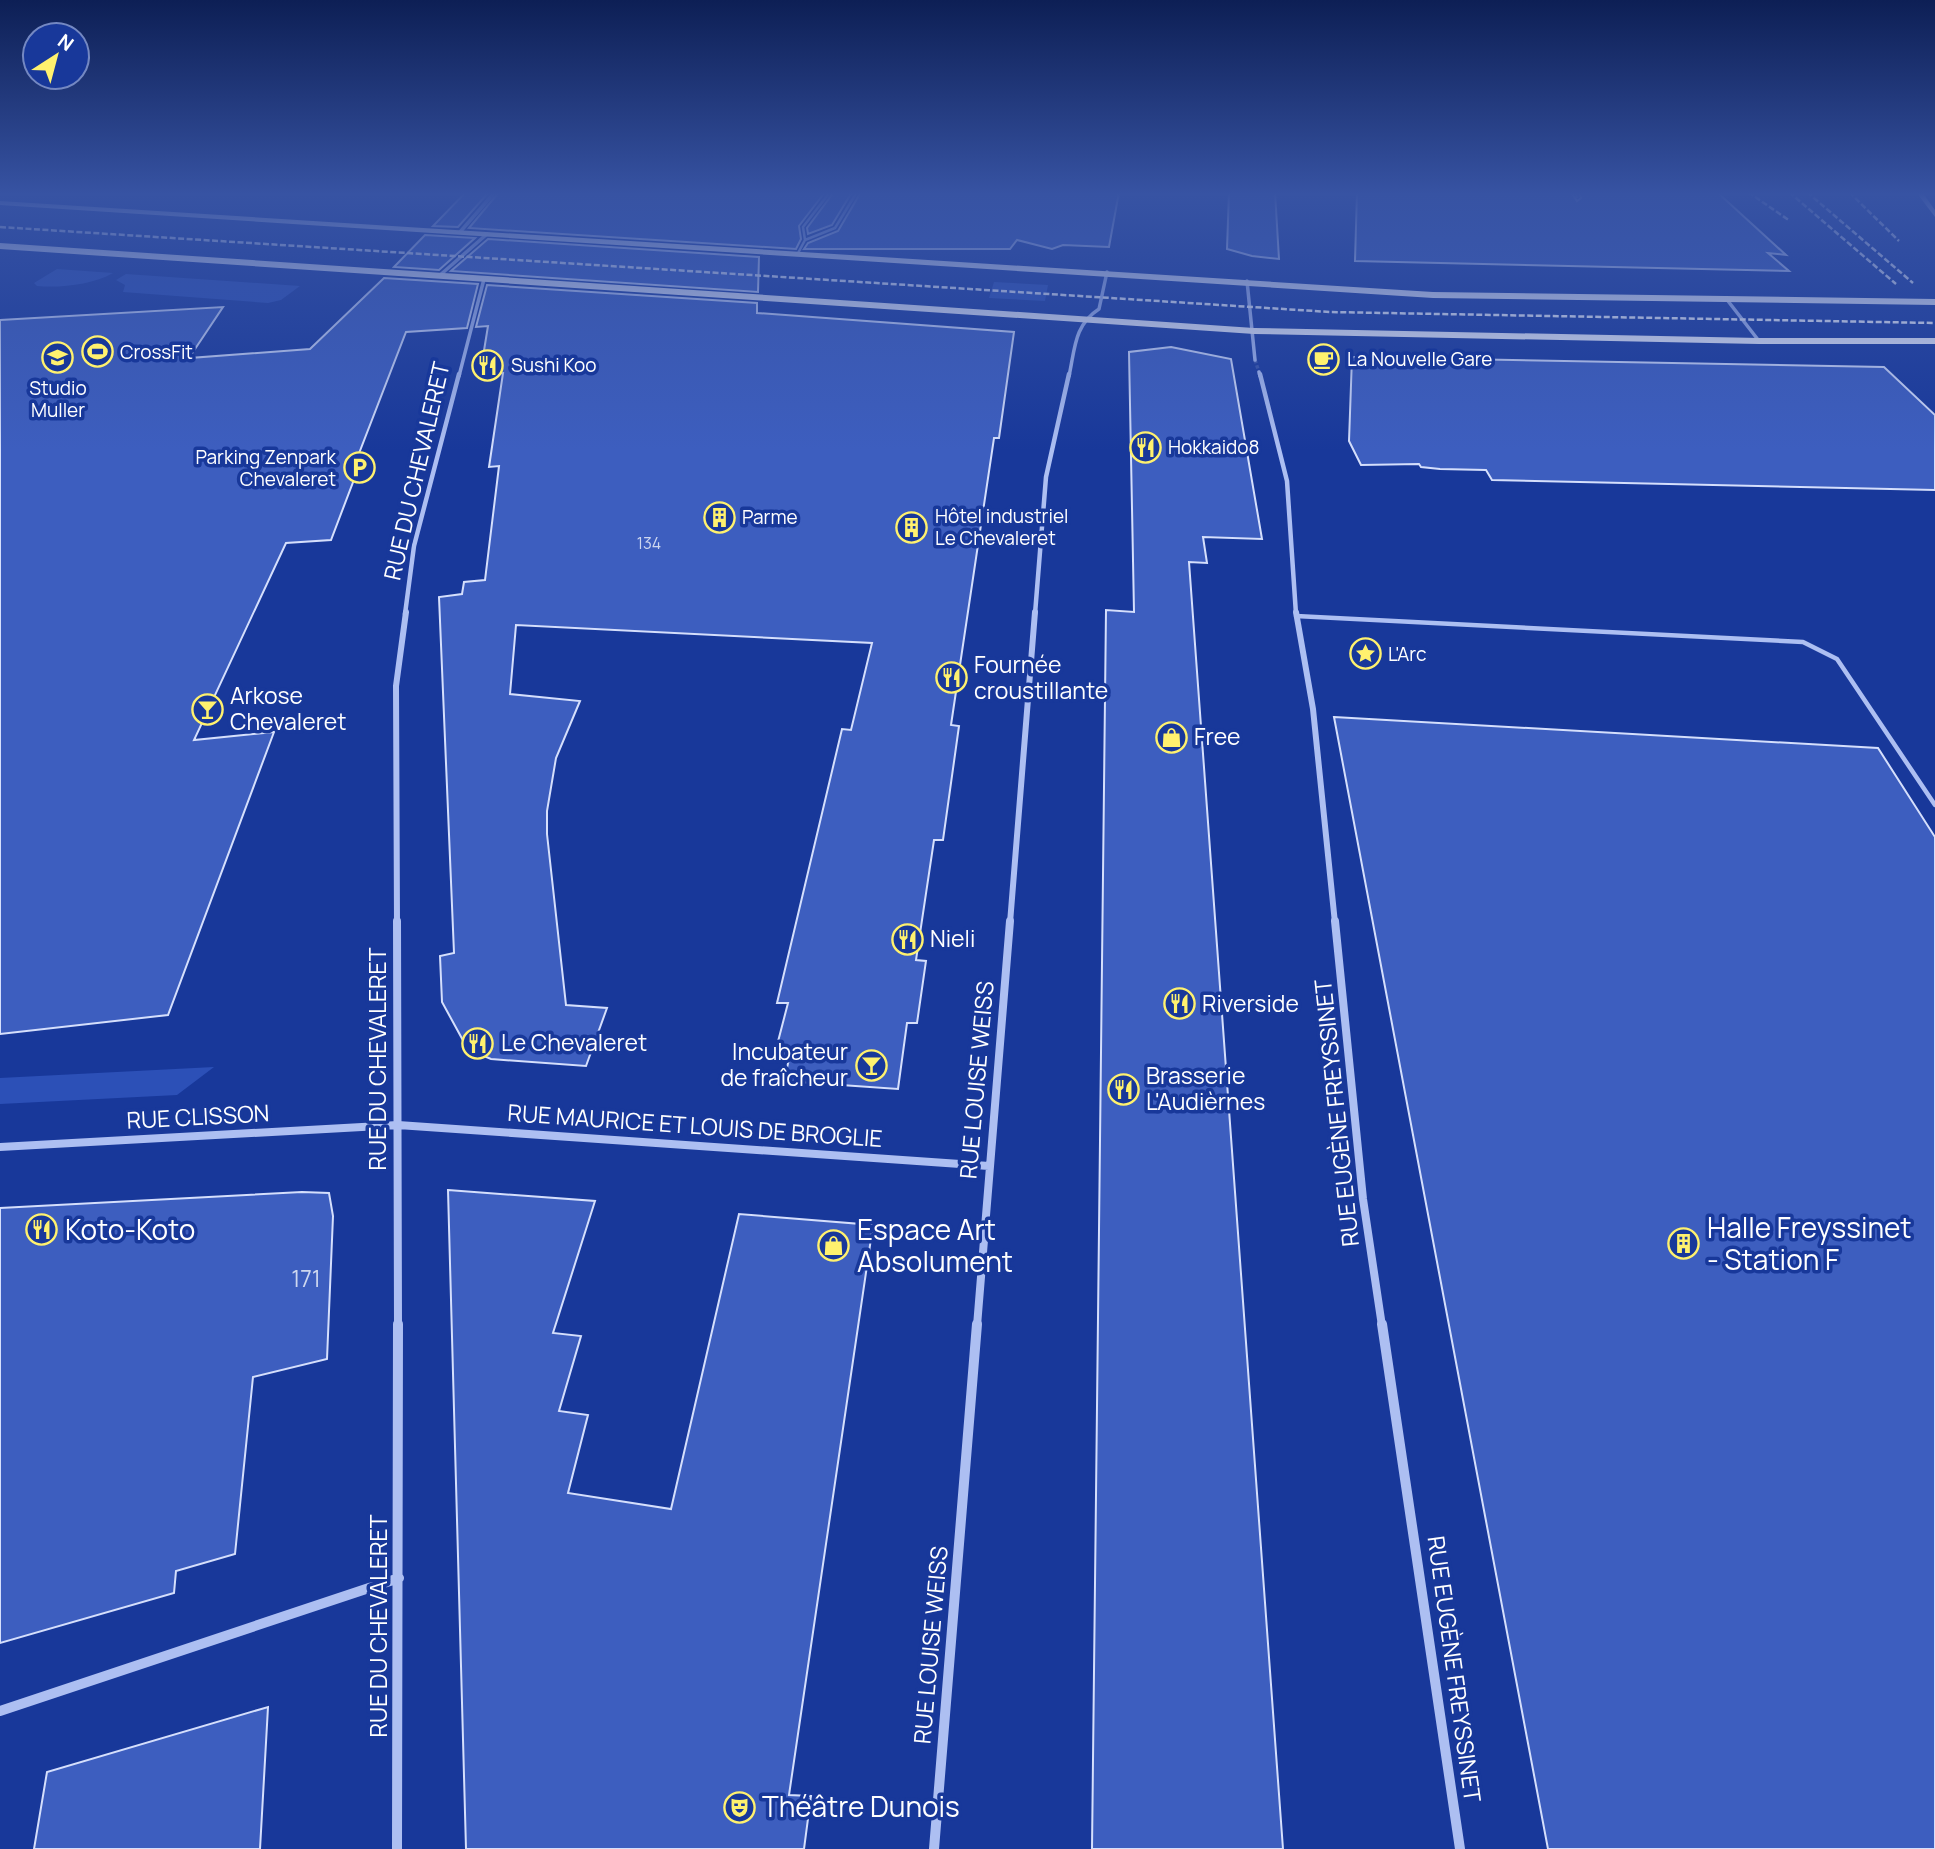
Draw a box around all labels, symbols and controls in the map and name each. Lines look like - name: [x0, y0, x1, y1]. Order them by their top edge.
- north arrow: [21, 21, 91, 91]
- text: N: [53, 28, 79, 57]
- sports icon: CrossFit: [80, 335, 114, 369]
- place label: CrossFit: [120, 339, 193, 365]
- school or university icon: Studio Muller: [41, 340, 75, 374]
- cafe icon: La Nouvelle Gare: [1307, 342, 1341, 376]
- place label: La Nouvelle Gare: [1347, 346, 1492, 372]
- restaurant icon: Sushi Koo: [471, 348, 505, 382]
- place label: Sushi Koo: [511, 352, 597, 378]
- street label: RUE DU CHEVALERET: [375, 358, 457, 583]
- place label: Studio Muller: [29, 375, 87, 423]
- restaurant icon: Hokkaido8: [1128, 430, 1162, 464]
- place label: Hokkaido8: [1168, 434, 1260, 460]
- place label: Parking Zenpark Chevaleret: [196, 444, 337, 492]
- parking icon: Parking Zenpark Chevaleret: [342, 451, 376, 485]
- building icon: Parme: [702, 500, 736, 534]
- place label: Hôtel industriel Le Chevaleret: [935, 503, 1068, 551]
- place label: Parme: [742, 504, 798, 530]
- building icon: Hôtel industriel Le Chevaleret: [895, 510, 929, 544]
- house number: 134: [637, 532, 661, 554]
- place icon: L'Arc: [1348, 637, 1382, 671]
- place label: L'Arc: [1388, 641, 1426, 667]
- place label: Fournée croustillante: [974, 648, 1108, 706]
- restaurant icon: Fournée croustillante: [934, 661, 968, 695]
- place label: Arkose Chevaleret: [230, 679, 346, 737]
- bar icon: Arkose Chevaleret: [190, 692, 224, 726]
- shop icon: Free: [1154, 720, 1188, 754]
- place label: Free: [1194, 720, 1241, 752]
- restaurant icon: Nieli: [890, 922, 924, 956]
- place label: Nieli: [930, 922, 975, 954]
- street label: RUE DU CHEVALERET: [361, 947, 393, 1170]
- street label: RUE EUGÈNE FREYSSINET: [1306, 978, 1366, 1248]
- street label: RUE LOUISE WEISS: [951, 980, 1001, 1180]
- restaurant icon: Riverside: [1162, 987, 1196, 1021]
- place label: Riverside: [1202, 987, 1299, 1019]
- restaurant icon: Le Chevaleret: [461, 1026, 495, 1060]
- place label: Le Chevaleret: [501, 1026, 647, 1058]
- place label: Incubateur de fraîcheur: [720, 1035, 848, 1093]
- bar icon: Incubateur de fraîcheur: [854, 1048, 888, 1082]
- place label: Brasserie L'Audièrnes: [1146, 1059, 1265, 1117]
- restaurant icon: Brasserie L'Audièrnes: [1106, 1072, 1140, 1106]
- street label: RUE CLISSON: [126, 1096, 270, 1136]
- street label: RUE MAURICE ET LOUIS DE BROGLIE: [507, 1096, 884, 1154]
- place label: Halle Freyssinet - Station F: [1707, 1208, 1912, 1278]
- place label: Koto-Koto: [65, 1210, 195, 1248]
- place label: Espace Art Absolument: [857, 1210, 1013, 1280]
- restaurant icon: Koto-Koto: [25, 1213, 59, 1247]
- building icon: Halle Freyssinet - Station F: [1667, 1227, 1701, 1261]
- shop icon: Espace Art Absolument: [817, 1229, 851, 1263]
- house number: 171: [291, 1262, 321, 1294]
- street label: RUE DU CHEVALERET: [362, 1514, 394, 1737]
- street label: RUE EUGÈNE FREYSSINET: [1420, 1534, 1490, 1804]
- street label: RUE LOUISE WEISS: [905, 1545, 955, 1745]
- place label: Théâtre Dunois: [762, 1787, 960, 1825]
- theatre icon: Théâtre Dunois: [722, 1790, 756, 1824]

